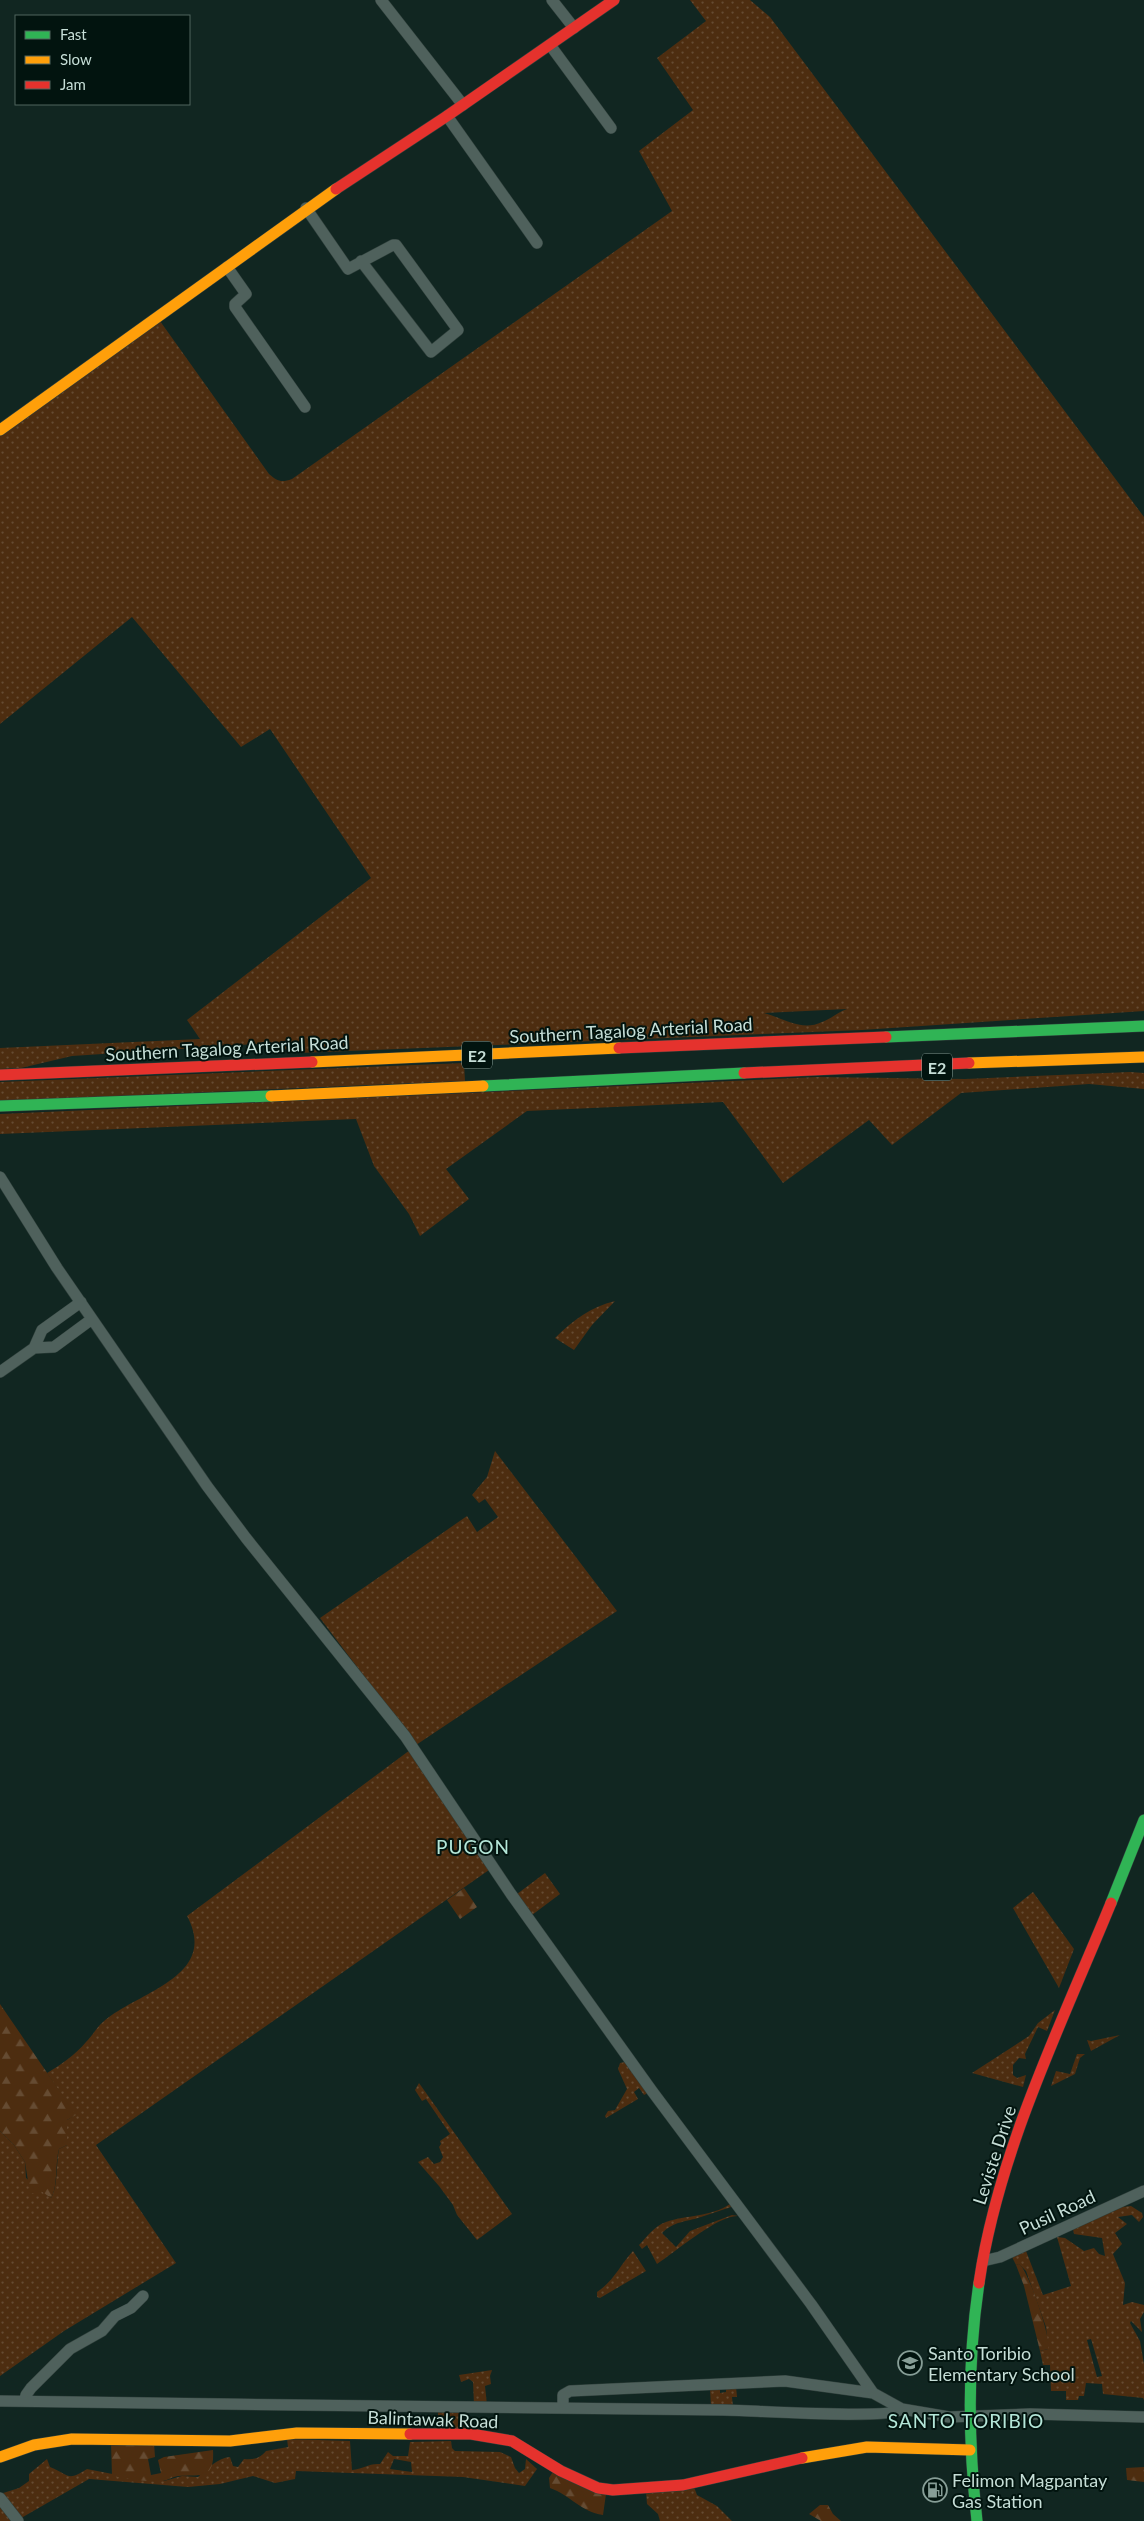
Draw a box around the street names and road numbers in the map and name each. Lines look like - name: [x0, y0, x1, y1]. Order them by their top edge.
- street label: Southern Tagalog Arterial Road: [509, 1013, 753, 1047]
- street label: Southern Tagalog Arterial Road: [105, 1031, 349, 1065]
- road number: E2: [462, 1042, 492, 1068]
- road number: E2: [922, 1054, 952, 1080]
- street label: Leviste Drive: [968, 2103, 1020, 2207]
- street label: Pusil Road: [1015, 2185, 1099, 2239]
- street label: Balintawak Road: [367, 2406, 499, 2432]

